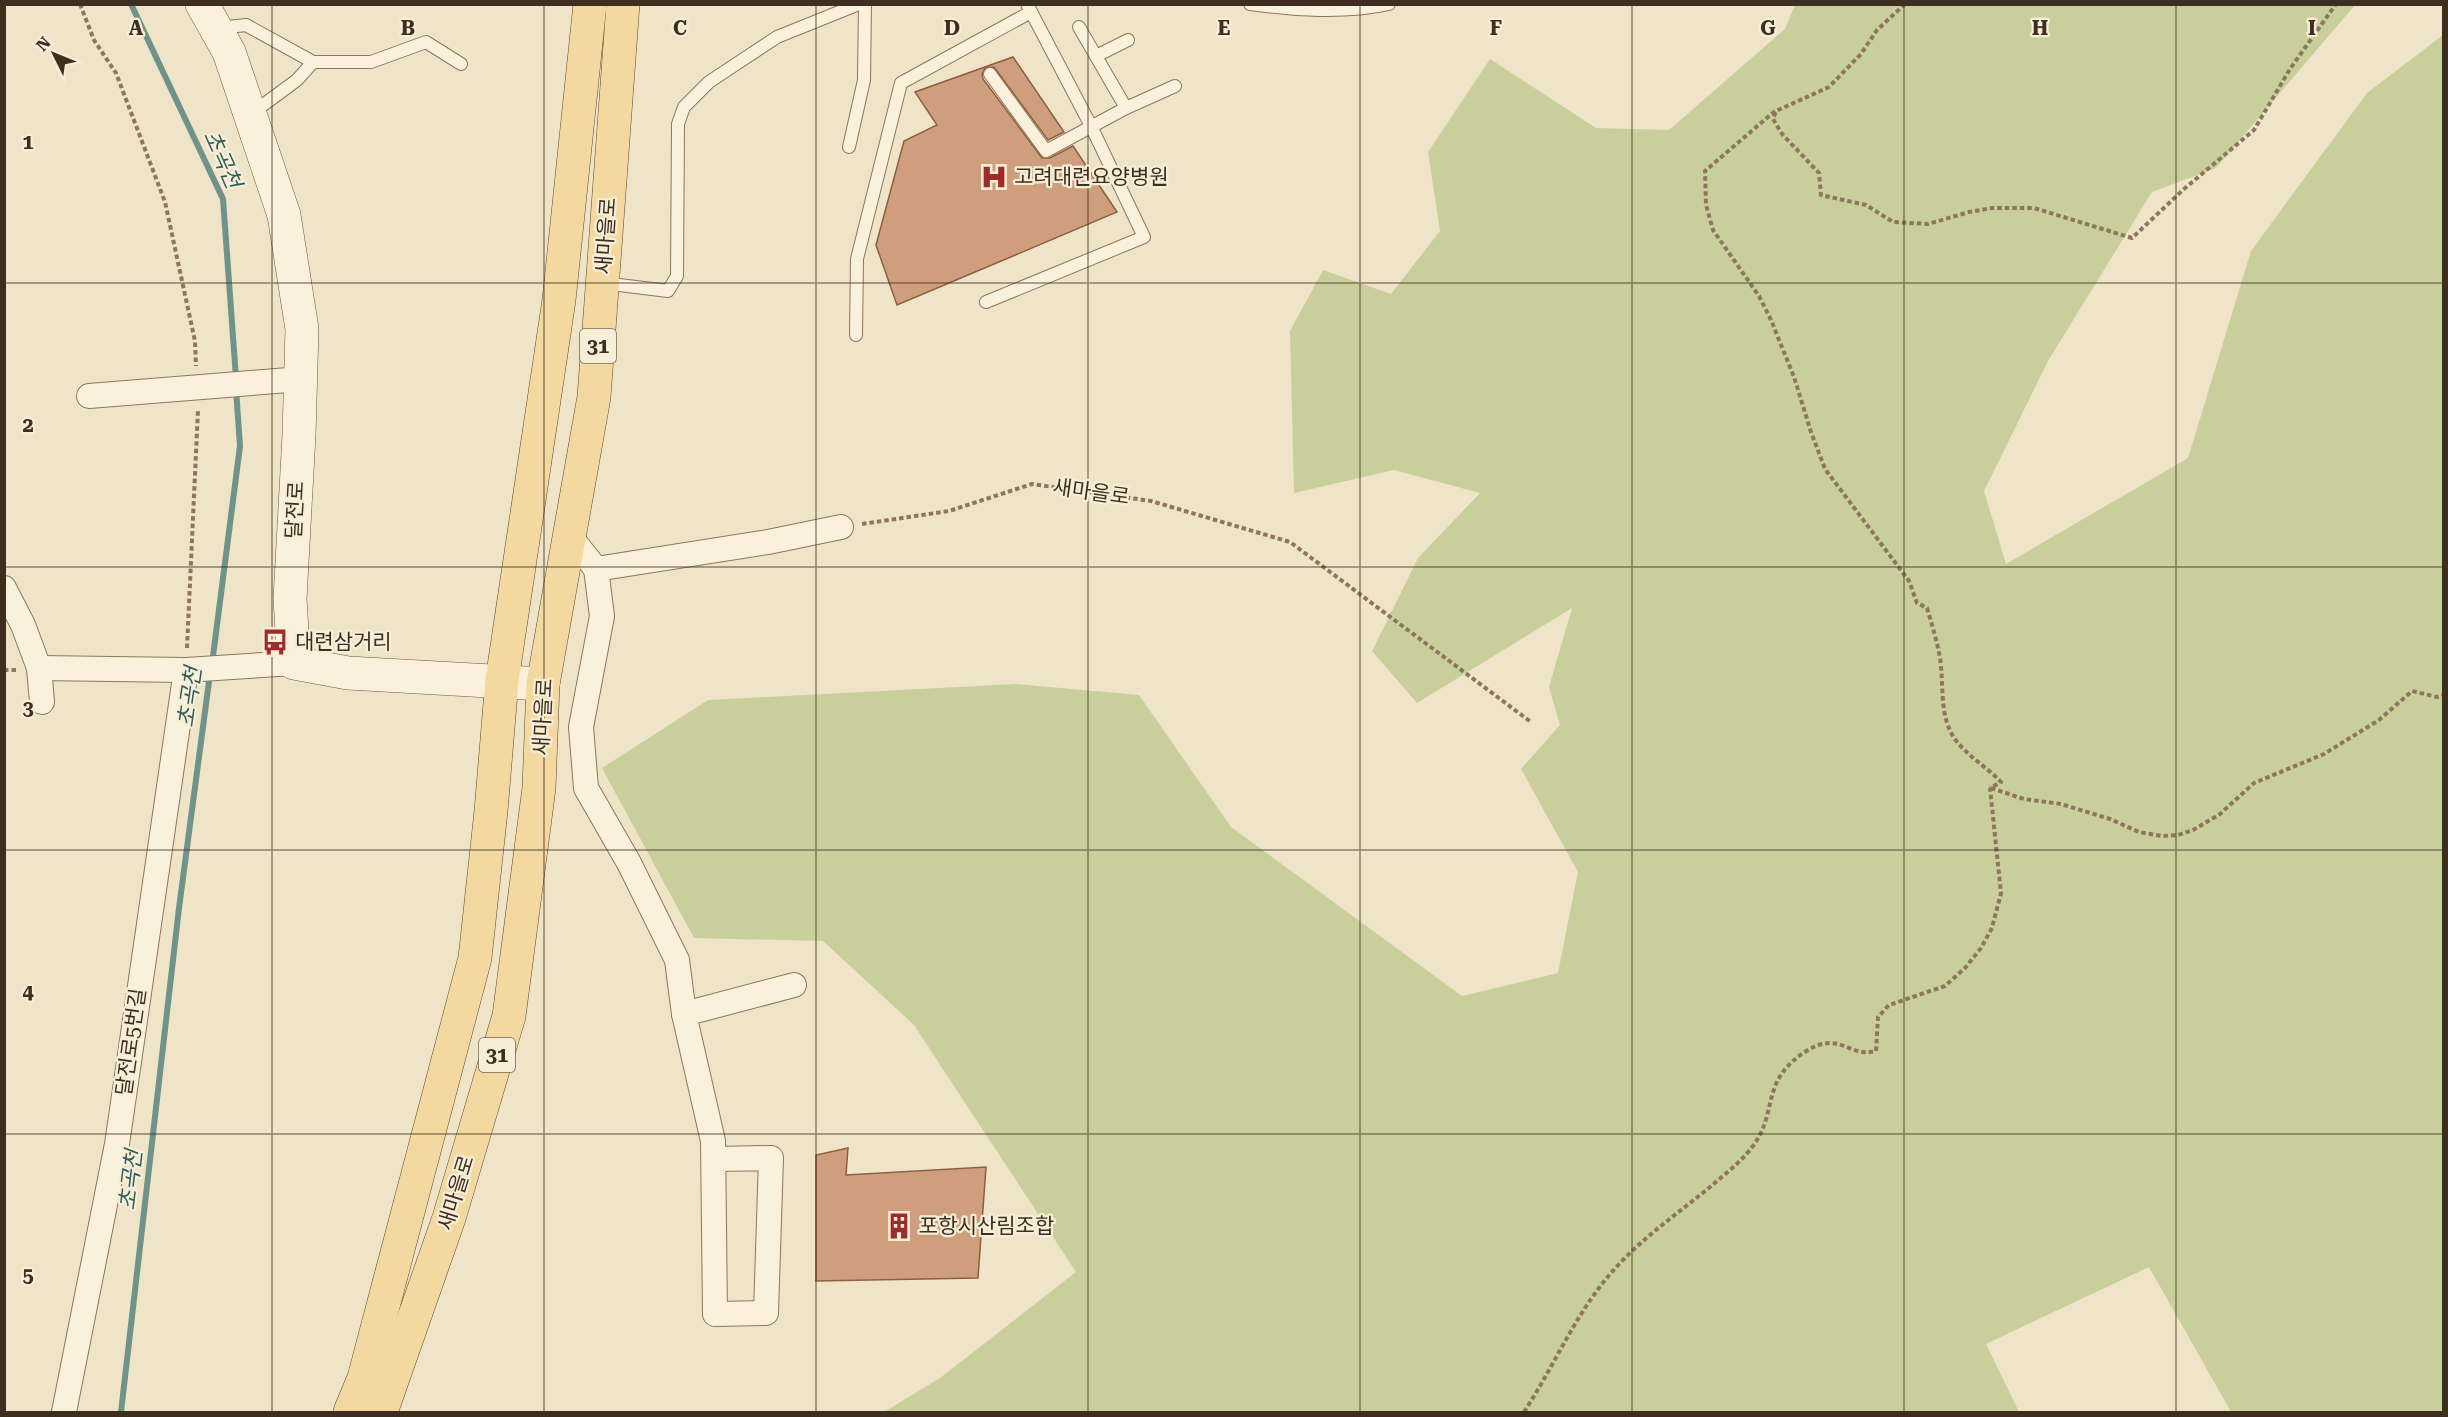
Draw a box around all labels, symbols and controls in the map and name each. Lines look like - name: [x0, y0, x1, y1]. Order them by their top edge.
- text: A: [129, 16, 144, 40]
- text: B: [401, 16, 415, 40]
- text: C: [673, 16, 687, 40]
- text: D: [944, 16, 960, 40]
- text: E: [1218, 16, 1231, 40]
- text: F: [1490, 16, 1502, 40]
- text: G: [1760, 16, 1776, 40]
- text: H: [2032, 16, 2048, 40]
- text: I: [2308, 16, 2316, 40]
- north arrow: [24, 24, 84, 84]
- text: N: [32, 33, 55, 55]
- water label: 초곡천: [199, 126, 247, 195]
- text: 1: [22, 130, 34, 154]
- hospital icon: 고려대련요양병원: [979, 162, 1009, 192]
- place label: 고려대련요양병원: [1014, 165, 1169, 189]
- street label: 새마을로: [591, 197, 621, 275]
- road number: 31: [580, 329, 616, 363]
- text: 2: [22, 413, 34, 437]
- street label: 새마을로: [1051, 475, 1131, 509]
- street label: 달전로: [281, 480, 309, 540]
- bus stop icon: 대련삼거리: [260, 627, 290, 657]
- place label: 대련삼거리: [295, 630, 392, 654]
- water label: 초곡천: [173, 663, 206, 729]
- street label: 새마을로: [529, 678, 557, 756]
- text: 3: [22, 696, 34, 720]
- text: 4: [22, 980, 34, 1004]
- street label: 달전로5번길: [112, 987, 150, 1097]
- road number: 31: [479, 1038, 515, 1072]
- water label: 초곡천: [114, 1146, 147, 1212]
- street label: 새마을로: [433, 1153, 479, 1233]
- building icon: 포항시산림조합: [884, 1211, 914, 1241]
- place label: 포항시산림조합: [919, 1214, 1054, 1238]
- text: 5: [22, 1263, 34, 1287]

